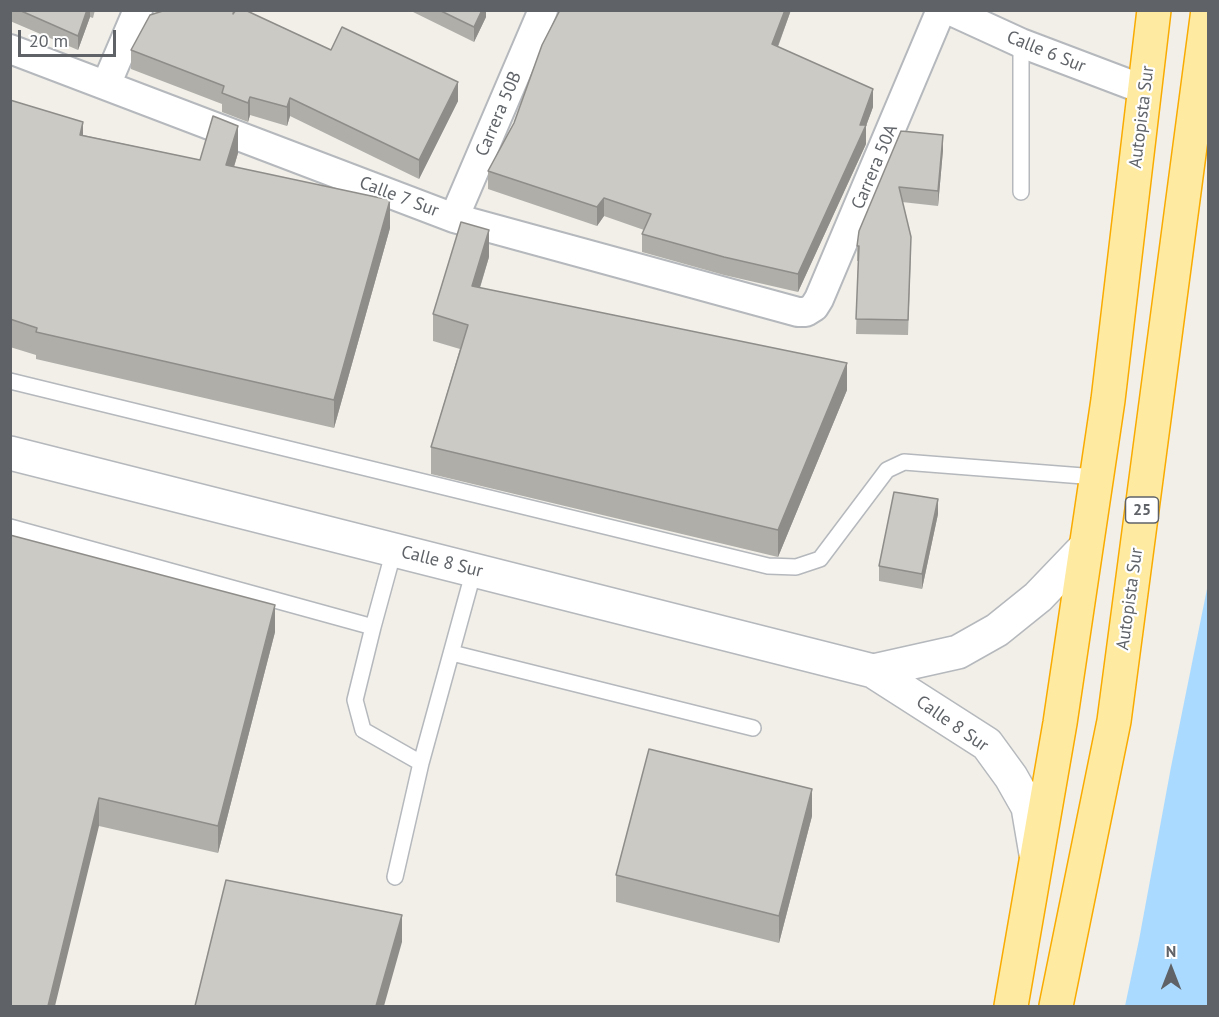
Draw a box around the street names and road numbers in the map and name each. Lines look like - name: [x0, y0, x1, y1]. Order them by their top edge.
- street label: Calle 6 Sur: [1003, 26, 1089, 78]
- street label: Autopista Sur: [1125, 64, 1159, 170]
- street label: Carrera 50B: [471, 68, 527, 160]
- street label: Carrera 50A: [847, 121, 903, 213]
- street label: Calle 7 Sur: [356, 172, 442, 222]
- road number: 25: [1126, 497, 1158, 523]
- street label: Calle 8 Sur: [399, 541, 485, 583]
- street label: Autopista Sur: [1112, 546, 1148, 652]
- street label: Calle 8 Sur: [912, 691, 992, 757]

